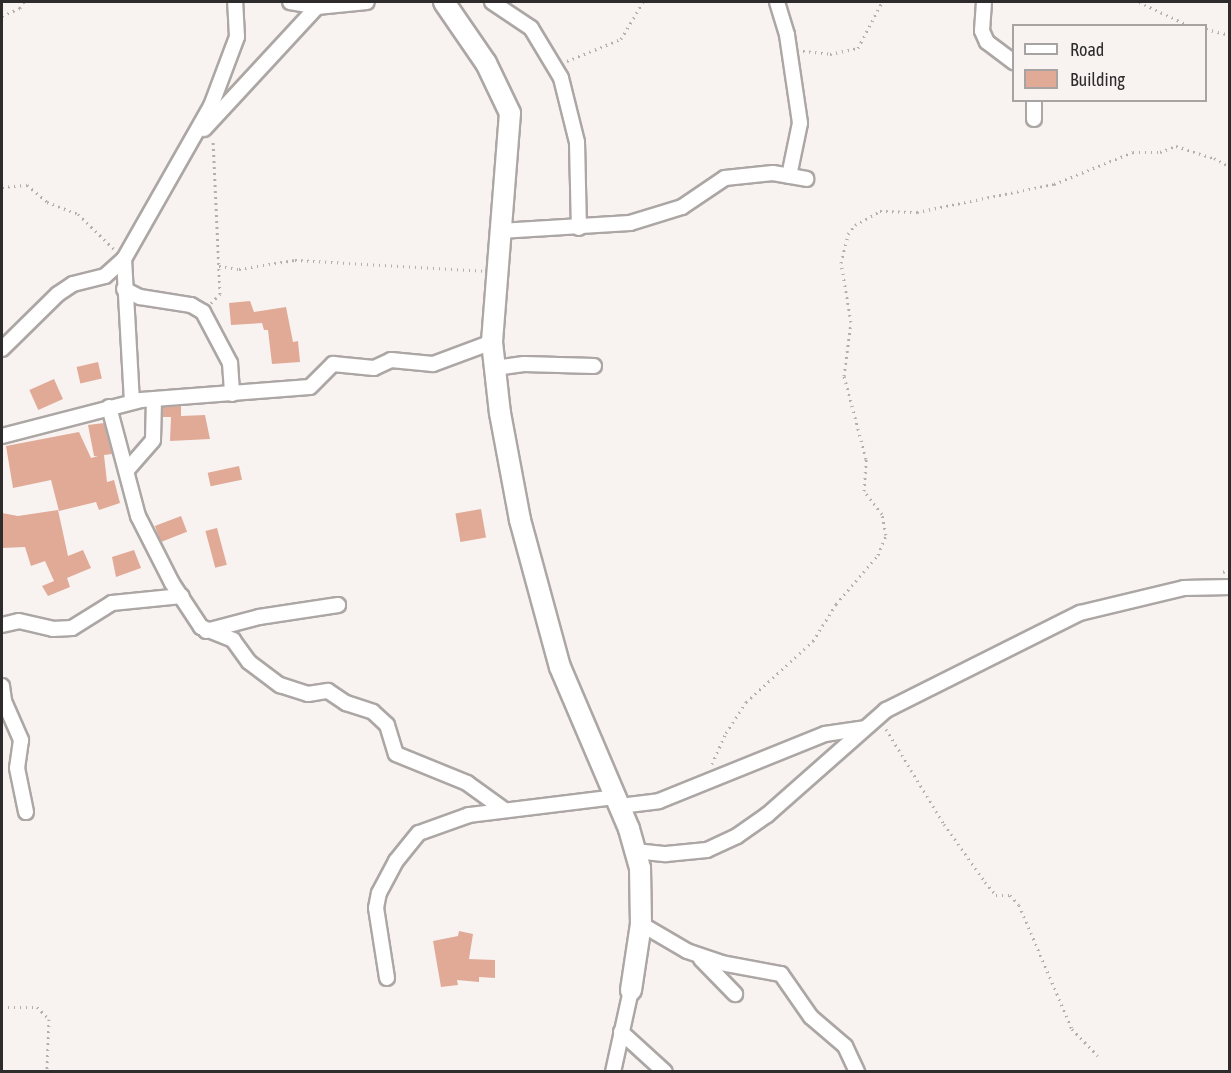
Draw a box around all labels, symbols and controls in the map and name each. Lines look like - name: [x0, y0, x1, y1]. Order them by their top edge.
- legend: [1012, 24, 1207, 102]
- text: Road: [1070, 39, 1104, 60]
- text: Building: [1070, 69, 1125, 90]

